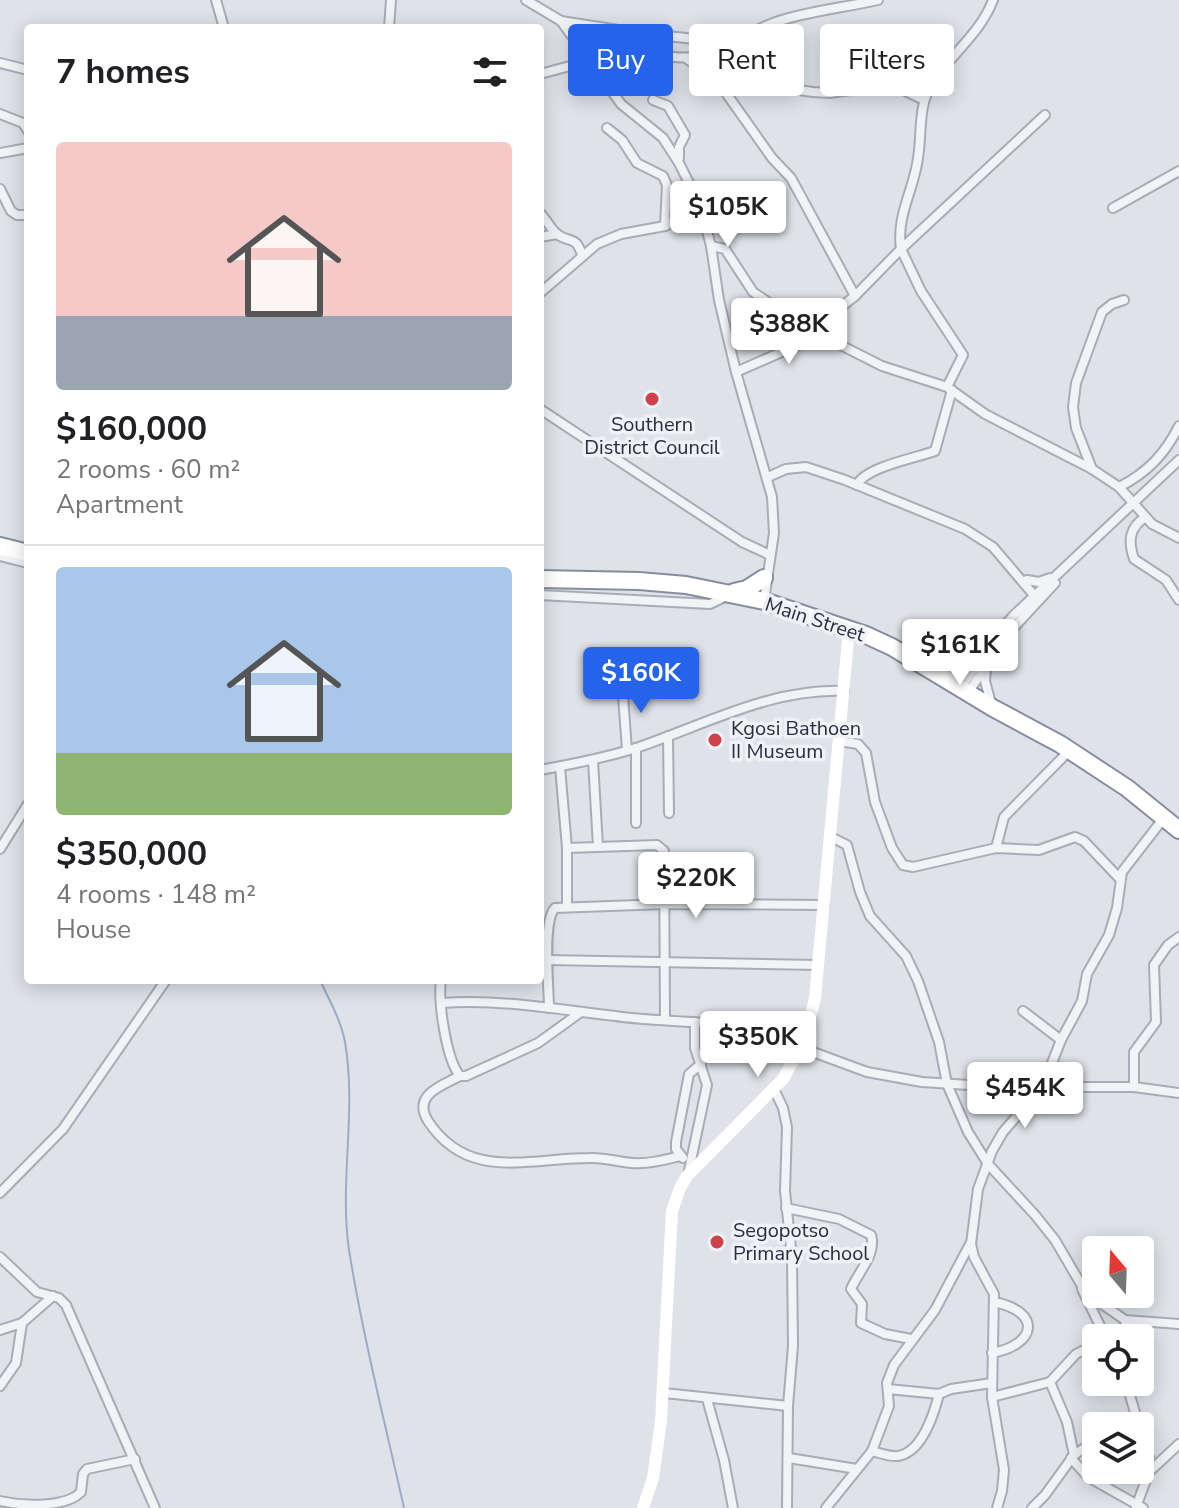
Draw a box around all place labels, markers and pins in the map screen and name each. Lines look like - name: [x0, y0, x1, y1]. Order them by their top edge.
- pin: $105K: [672, 181, 784, 249]
- pin: $388K: [733, 298, 845, 366]
- marker: Southern District Council: [643, 390, 661, 408]
- place label: Southern District Council: [584, 411, 720, 461]
- pin: $161K: [904, 619, 1016, 687]
- pin: $160K: [585, 647, 697, 715]
- place label: Kgosi Bathoen II Museum: [731, 715, 861, 765]
- marker: Kgosi Bathoen II Museum: [706, 731, 724, 749]
- pin: $220K: [640, 852, 752, 920]
- pin: $350K: [702, 1011, 814, 1079]
- pin: $454K: [969, 1062, 1081, 1130]
- place label: Segopotso Primary School: [733, 1217, 869, 1267]
- marker: Segopotso Primary School: [708, 1233, 726, 1251]

